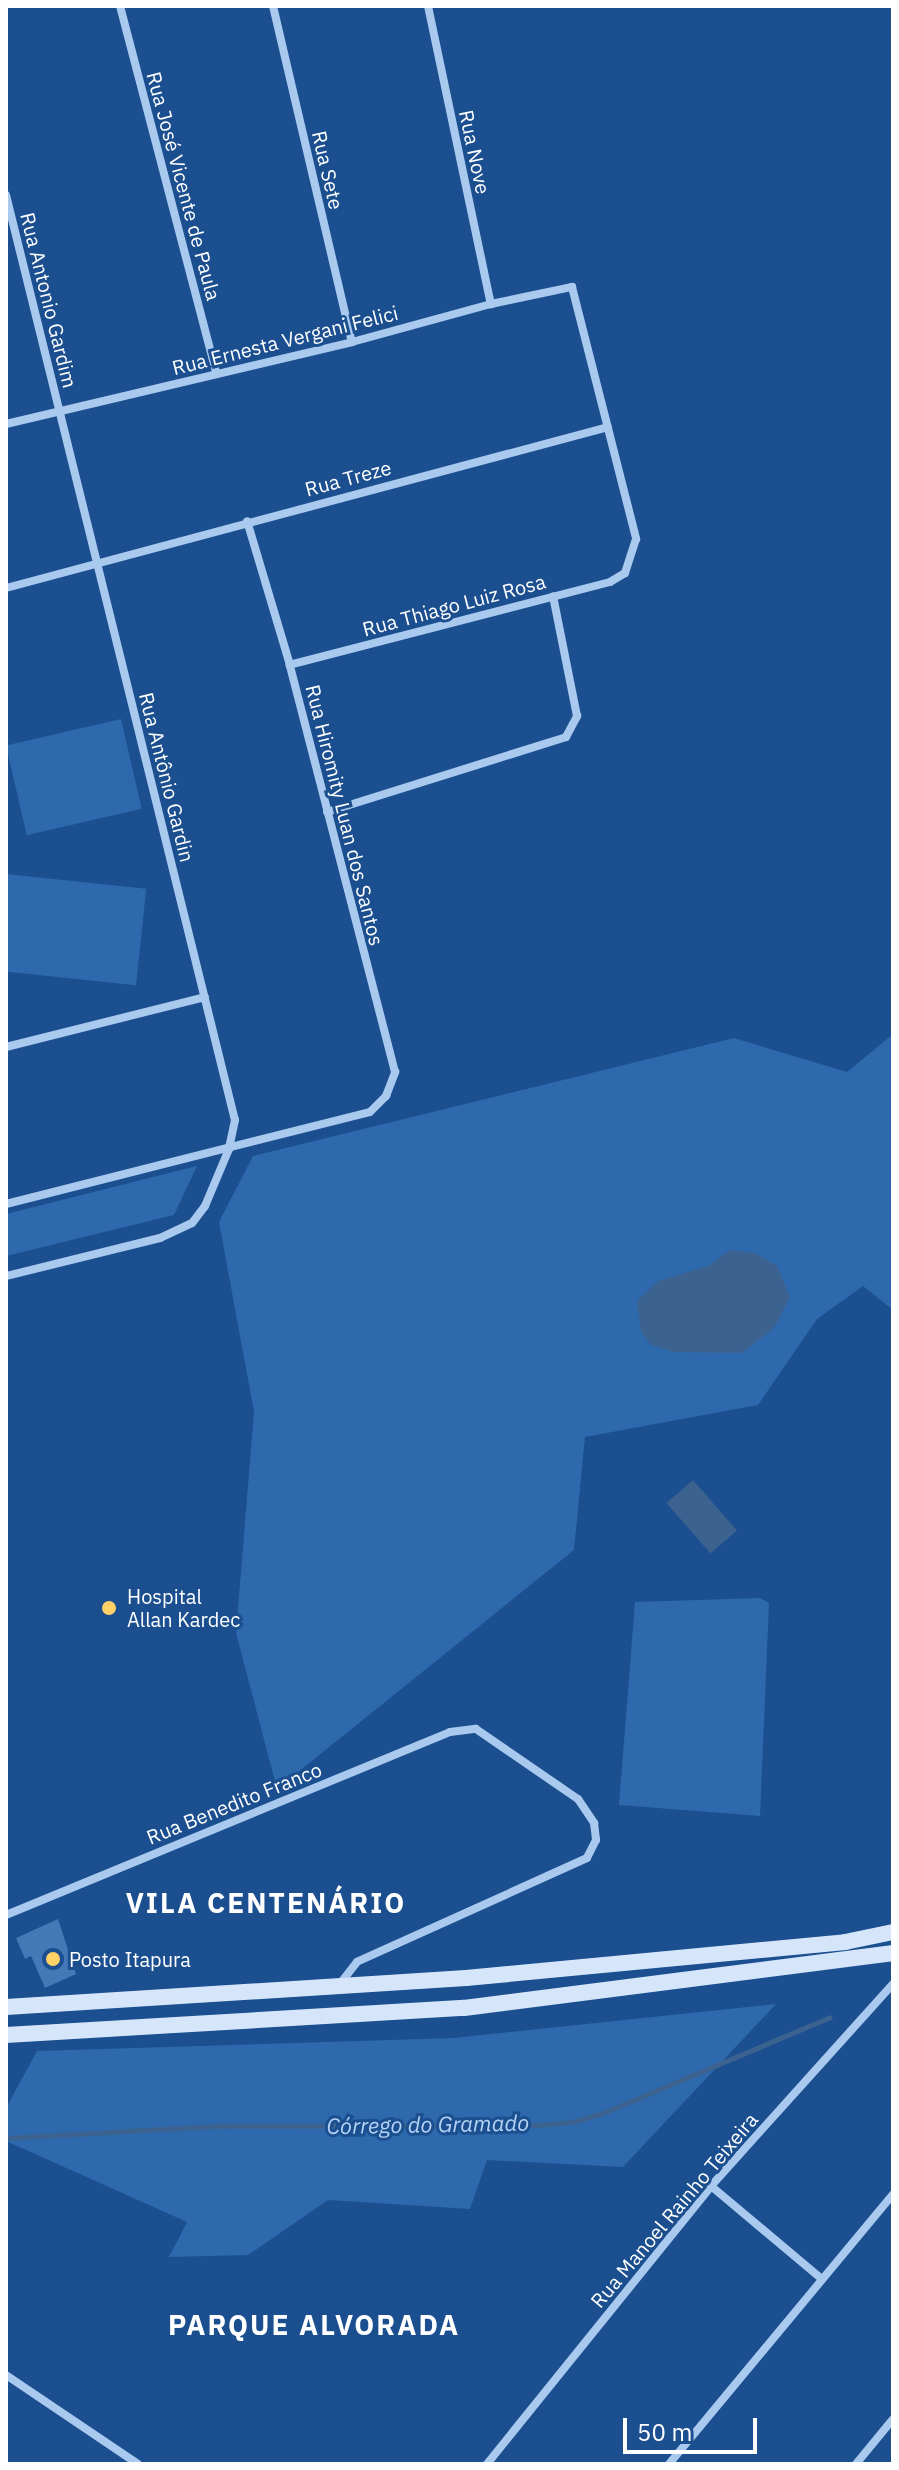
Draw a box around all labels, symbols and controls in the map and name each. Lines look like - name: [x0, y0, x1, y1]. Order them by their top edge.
- street label: Rua José Vicente de Paula: [142, 69, 226, 303]
- street label: Rua Nove: [454, 108, 496, 196]
- street label: Rua Sete: [307, 128, 349, 212]
- street label: Rua Antonio Gardim: [16, 210, 82, 390]
- street label: Rua Ernesta Vergani Felici: [170, 300, 400, 380]
- street label: Rua Treze: [302, 455, 394, 501]
- street label: Rua Thiago Luiz Rosa: [360, 569, 548, 641]
- street label: Rua Hiromity Luan dos Santos: [301, 682, 389, 948]
- street label: Rua Antônio Gardin: [134, 690, 200, 864]
- place label: Hospital Allan Kardec: [127, 1584, 240, 1631]
- marker: Hospital Allan Kardec: [98, 1597, 120, 1619]
- street label: Rua Benedito Franco: [143, 1757, 325, 1849]
- district label: VILA CENTENÁRIO: [126, 1886, 406, 1920]
- place label: Posto Itapura: [69, 1947, 191, 1971]
- marker: Posto Itapura: [44, 1950, 62, 1968]
- street label: Rua Manoel Rainho Teixeira: [585, 2108, 763, 2312]
- water label: Córrego do Gramado: [326, 2109, 530, 2139]
- district label: PARQUE ALVORADA: [168, 2308, 460, 2342]
- scale bar: [627, 2402, 761, 2452]
- text: 50 m: [637, 2416, 692, 2448]

